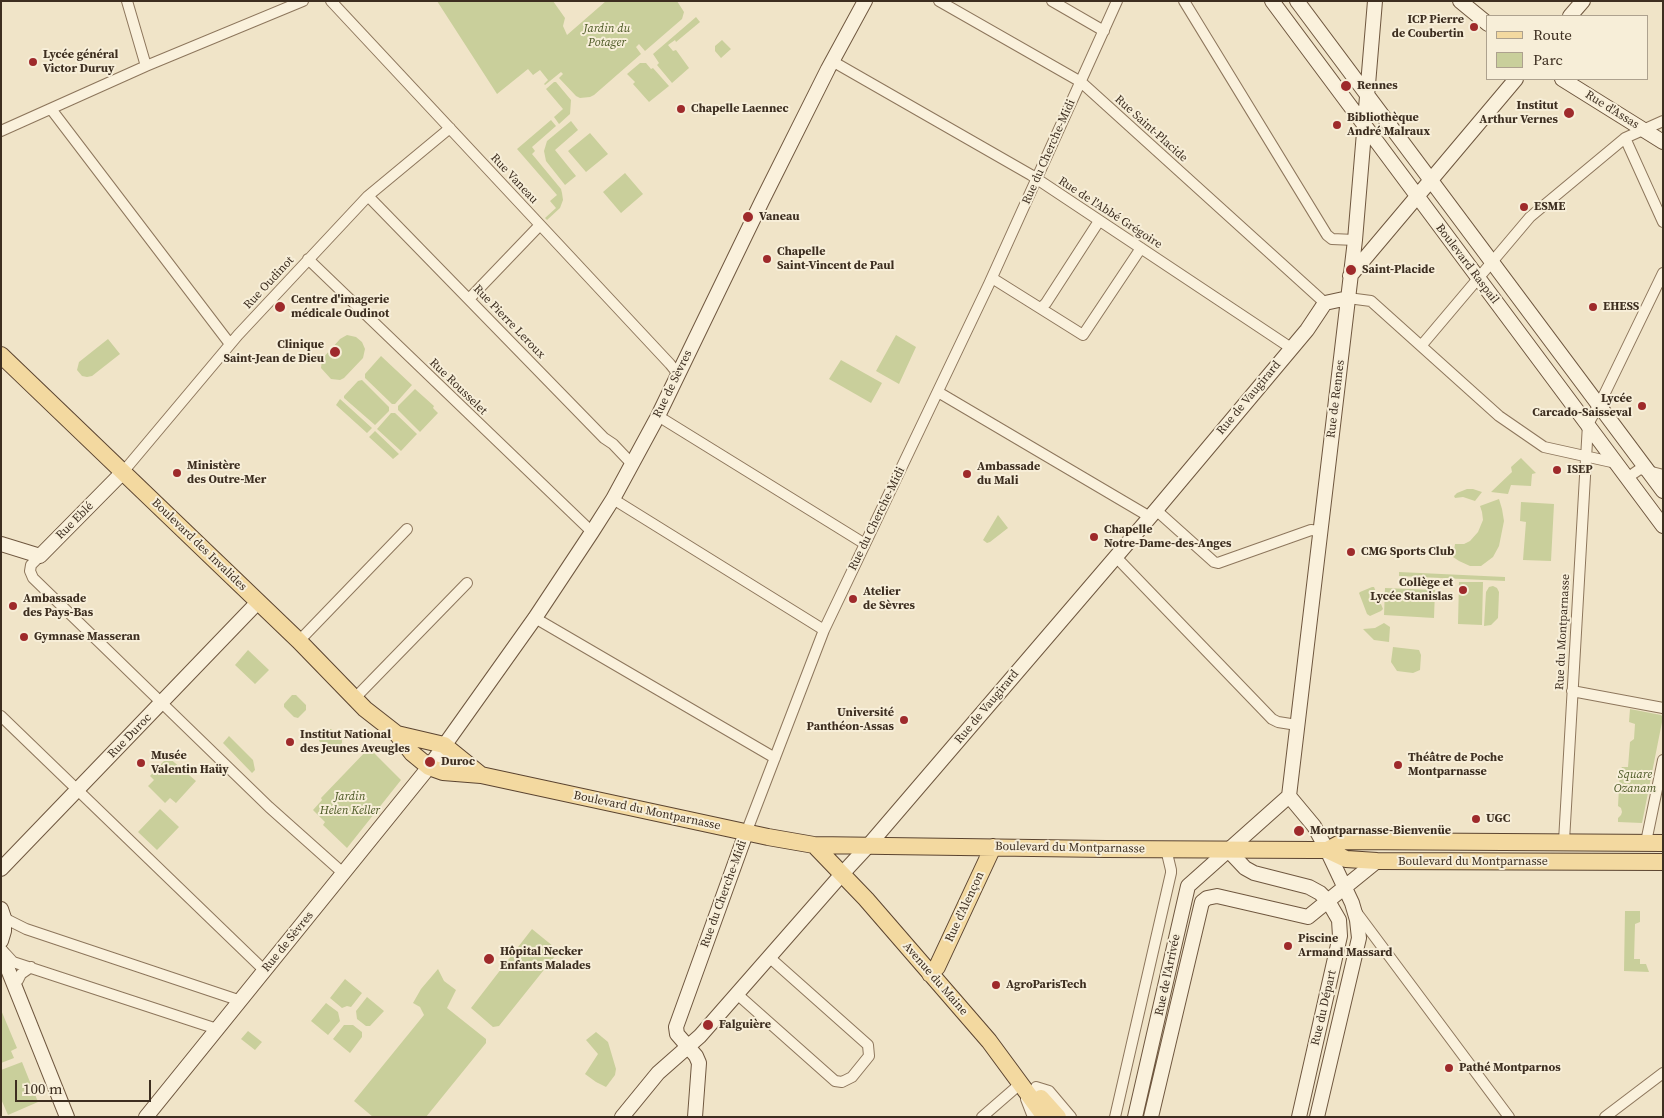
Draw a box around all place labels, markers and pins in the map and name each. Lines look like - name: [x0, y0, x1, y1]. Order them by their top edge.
- place label: ICP Pierre de Coubertin: [1392, 13, 1464, 41]
- marker: ICP Pierre de Coubertin: [1468, 21, 1480, 33]
- place label: Lycée général Victor Duruy: [43, 48, 118, 76]
- marker: Lycée général Victor Duruy: [27, 56, 39, 68]
- marker: Rennes: [1339, 79, 1353, 93]
- place label: Rennes: [1357, 79, 1398, 93]
- place label: Institut Arthur Vernes: [1479, 99, 1558, 127]
- place label: Chapelle Laennec: [691, 102, 789, 116]
- marker: Chapelle Laennec: [675, 103, 687, 115]
- marker: Institut Arthur Vernes: [1562, 106, 1576, 120]
- place label: Bibliothèque André Malraux: [1347, 111, 1430, 139]
- marker: Bibliothèque André Malraux: [1331, 119, 1343, 131]
- place label: ESME: [1534, 200, 1565, 214]
- marker: ESME: [1518, 201, 1530, 213]
- marker: Vaneau: [741, 210, 755, 224]
- place label: Vaneau: [759, 210, 799, 224]
- place label: Chapelle Saint-Vincent de Paul: [777, 245, 894, 273]
- marker: Chapelle Saint-Vincent de Paul: [761, 253, 773, 265]
- marker: Saint-Placide: [1344, 263, 1358, 277]
- place label: Saint-Placide: [1362, 263, 1435, 277]
- place label: Centre d'imagerie médicale Oudinot: [291, 293, 389, 321]
- marker: Centre d'imagerie médicale Oudinot: [273, 300, 287, 314]
- place label: EHESS: [1603, 300, 1639, 314]
- marker: EHESS: [1587, 301, 1599, 313]
- place label: Clinique Saint-Jean de Dieu: [223, 338, 324, 366]
- marker: Clinique Saint-Jean de Dieu: [328, 345, 342, 359]
- place label: Lycée Carcado-Saisseval: [1532, 392, 1632, 420]
- marker: Lycée Carcado-Saisseval: [1636, 400, 1648, 412]
- place label: Ministère des Outre-Mer: [187, 459, 266, 487]
- place label: Ambassade du Mali: [977, 460, 1040, 488]
- place label: ISEP: [1567, 463, 1593, 477]
- marker: ISEP: [1551, 464, 1563, 476]
- marker: Ministère des Outre-Mer: [171, 467, 183, 479]
- marker: Ambassade du Mali: [961, 468, 973, 480]
- place label: Chapelle Notre-Dame-des-Anges: [1104, 523, 1231, 551]
- marker: Chapelle Notre-Dame-des-Anges: [1088, 531, 1100, 543]
- place label: CMG Sports Club: [1361, 545, 1454, 559]
- marker: CMG Sports Club: [1345, 546, 1357, 558]
- place label: Collège et Lycée Stanislas: [1370, 576, 1453, 604]
- marker: Collège et Lycée Stanislas: [1457, 584, 1469, 596]
- place label: Atelier de Sèvres: [863, 585, 915, 613]
- place label: Ambassade des Pays-Bas: [23, 592, 93, 620]
- marker: Atelier de Sèvres: [847, 593, 859, 605]
- marker: Ambassade des Pays-Bas: [7, 600, 19, 612]
- place label: Gymnase Masseran: [34, 630, 140, 644]
- marker: Gymnase Masseran: [18, 631, 30, 643]
- place label: Université Panthéon-Assas: [806, 706, 894, 734]
- marker: Université Panthéon-Assas: [898, 714, 910, 726]
- place label: Institut National des Jeunes Aveugles: [300, 728, 410, 756]
- marker: Institut National des Jeunes Aveugles: [284, 736, 296, 748]
- place label: Musée Valentin Haüy: [151, 749, 229, 777]
- place label: Théâtre de Poche Montparnasse: [1408, 751, 1504, 779]
- marker: Duroc: [423, 755, 437, 769]
- place label: Duroc: [441, 755, 475, 769]
- marker: Musée Valentin Haüy: [135, 757, 147, 769]
- marker: Théâtre de Poche Montparnasse: [1392, 759, 1404, 771]
- place label: UGC: [1486, 812, 1510, 826]
- marker: UGC: [1470, 813, 1482, 825]
- marker: Montparnasse-Bienvenüe: [1292, 824, 1306, 838]
- place label: Montparnasse-Bienvenüe: [1310, 824, 1451, 838]
- place label: Piscine Armand Massard: [1298, 932, 1392, 960]
- marker: Piscine Armand Massard: [1282, 940, 1294, 952]
- place label: Hôpital Necker Enfants Malades: [500, 945, 591, 973]
- marker: Hôpital Necker Enfants Malades: [482, 952, 496, 966]
- place label: AgroParisTech: [1006, 978, 1087, 992]
- marker: AgroParisTech: [990, 979, 1002, 991]
- marker: Falguière: [701, 1018, 715, 1032]
- place label: Falguière: [719, 1018, 771, 1032]
- place label: Pathé Montparnos: [1459, 1061, 1561, 1075]
- marker: Pathé Montparnos: [1443, 1062, 1455, 1074]

